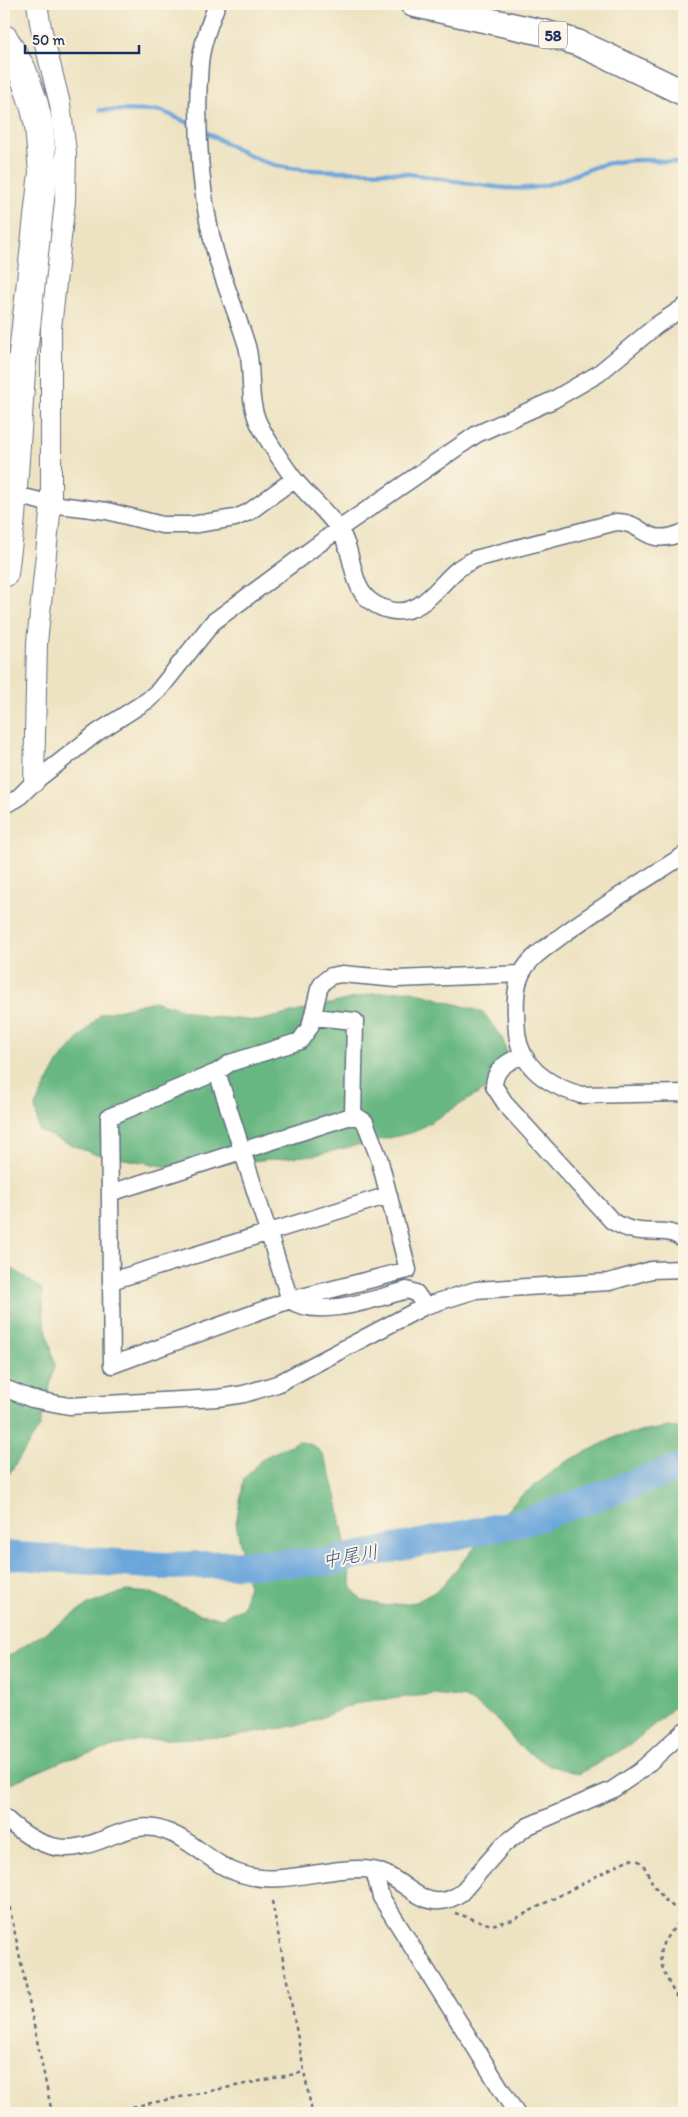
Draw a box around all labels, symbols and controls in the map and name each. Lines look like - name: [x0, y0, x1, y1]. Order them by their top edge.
- scale bar: [25, 22, 139, 54]
- road number: 58: [539, 22, 567, 48]
- text: 50 m: [32, 31, 65, 49]
- water label: 中尾川: [320, 1540, 380, 1572]

